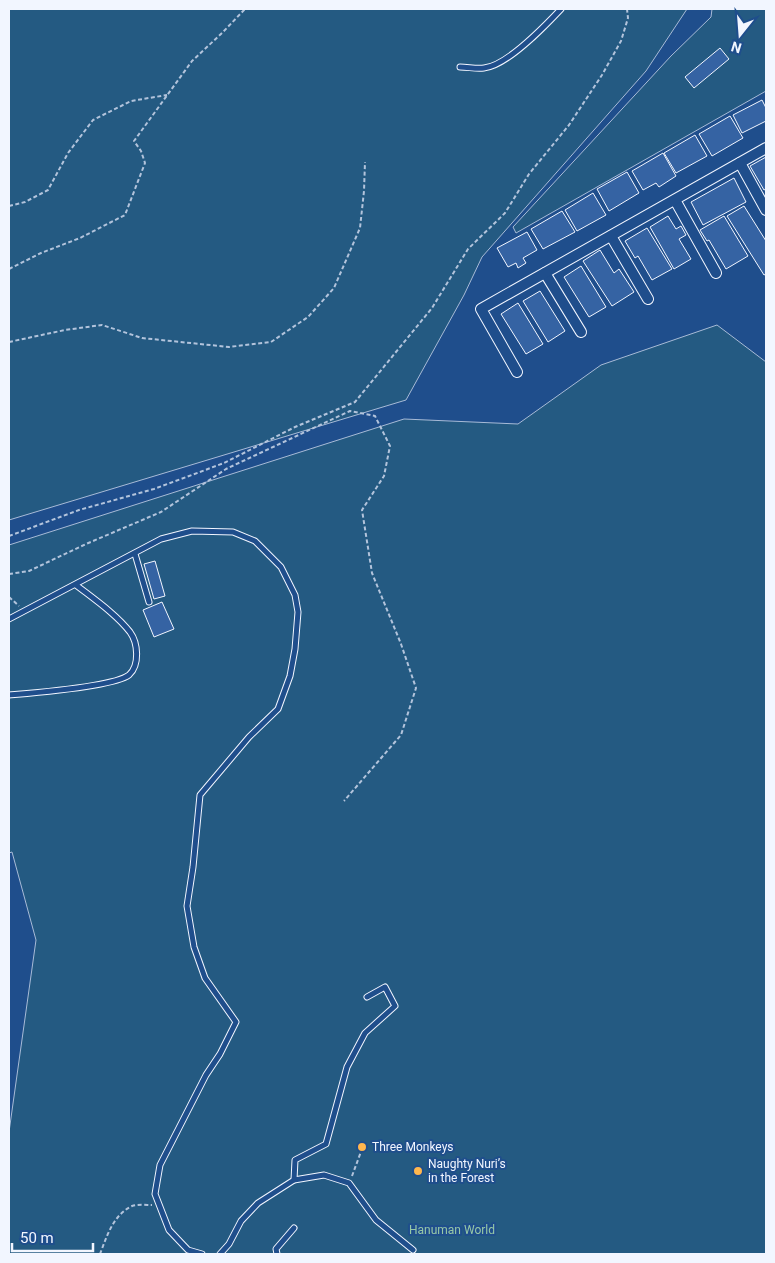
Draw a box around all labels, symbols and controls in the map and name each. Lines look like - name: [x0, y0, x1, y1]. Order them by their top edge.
- north arrow: [715, 10, 765, 60]
- text: N: [729, 38, 743, 57]
- place label: Three Monkeys: [372, 1140, 454, 1154]
- marker: Three Monkeys: [356, 1141, 368, 1153]
- place label: Naughty Nuri’s in the Forest: [428, 1157, 506, 1185]
- marker: Naughty Nuri’s in the Forest: [412, 1165, 424, 1177]
- scale bar: [12, 1220, 94, 1252]
- park label: Hanuman World: [409, 1223, 495, 1237]
- text: 50 m: [20, 1229, 54, 1247]

